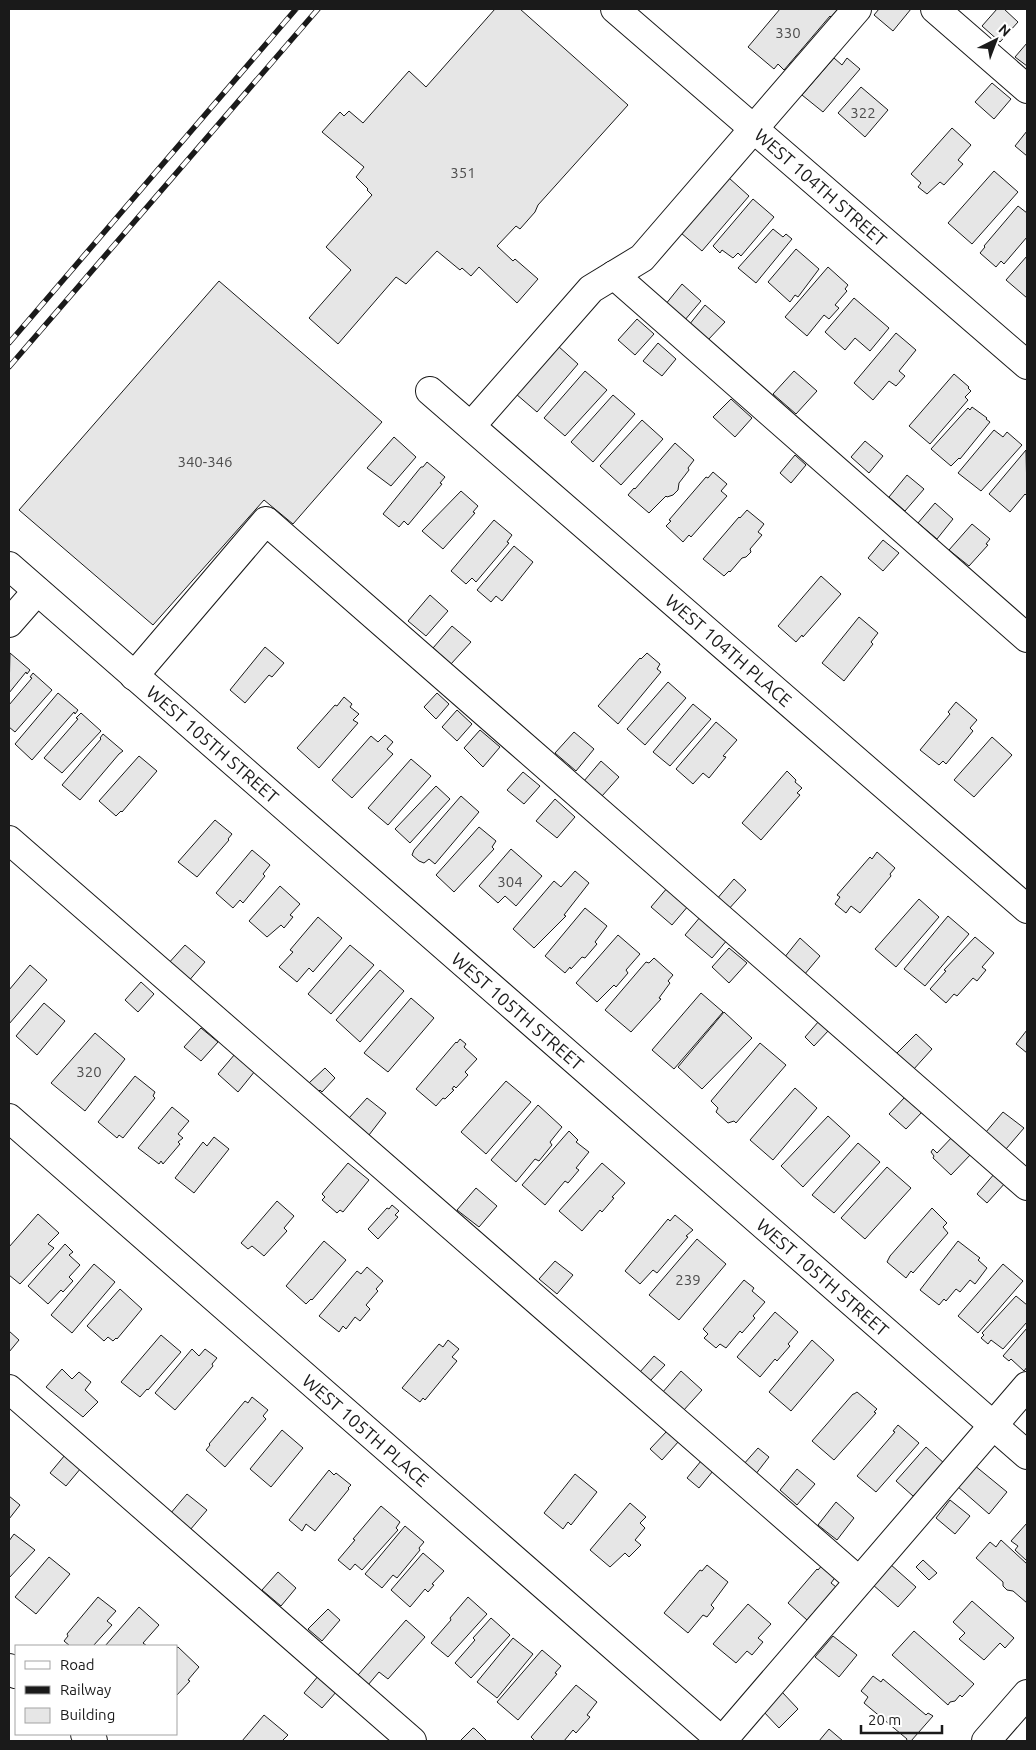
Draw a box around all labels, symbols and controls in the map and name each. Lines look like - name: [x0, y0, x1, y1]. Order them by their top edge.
- north arrow: [971, 15, 1021, 65]
- text: N: [995, 21, 1014, 40]
- house number: 330: [775, 24, 801, 41]
- house number: 322: [850, 104, 876, 121]
- street label: WEST 104TH STREET: [751, 124, 891, 250]
- house number: 351: [450, 164, 476, 181]
- house number: 340-346: [177, 453, 233, 470]
- street label: WEST 104TH PLACE: [662, 590, 796, 710]
- street label: WEST 105TH STREET: [143, 681, 283, 807]
- house number: 304: [497, 873, 523, 890]
- street label: WEST 105TH STREET: [448, 948, 588, 1074]
- house number: 320: [76, 1063, 102, 1080]
- street label: WEST 105TH STREET: [753, 1214, 893, 1340]
- house number: 239: [675, 1271, 701, 1288]
- street label: WEST 105TH PLACE: [299, 1370, 433, 1490]
- legend: [15, 1645, 178, 1735]
- text: Road: [60, 1656, 95, 1673]
- text: Railway: [60, 1681, 111, 1698]
- scale bar: [861, 1702, 942, 1734]
- text: Building: [60, 1706, 115, 1723]
- text: 20 m: [868, 1711, 901, 1728]

